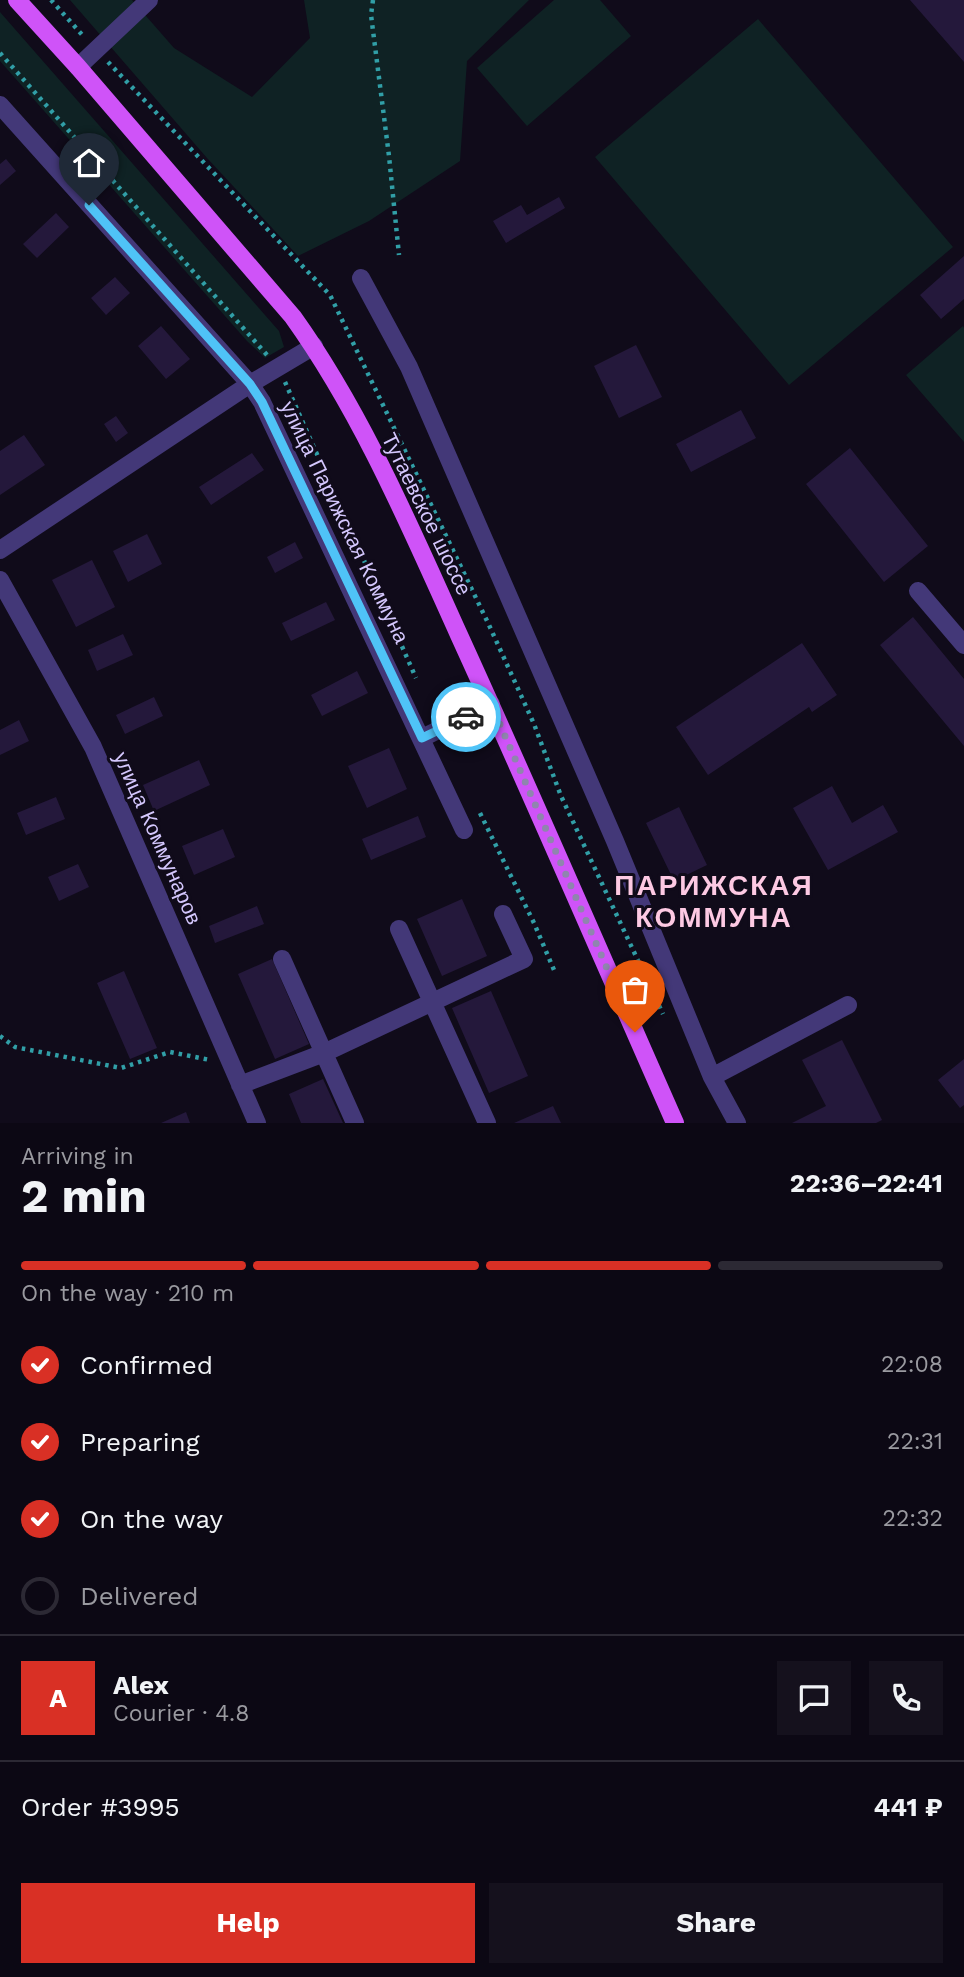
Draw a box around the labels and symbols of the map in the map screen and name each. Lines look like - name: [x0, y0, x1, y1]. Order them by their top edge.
- pin: [59, 133, 119, 205]
- street label: улица Парижская Коммуна: [275, 397, 415, 647]
- street label: Тутаевское шоссе: [377, 429, 477, 599]
- courier: [431, 682, 501, 752]
- street label: улица Коммунаров: [109, 748, 207, 928]
- district label: ПАРИЖСКАЯ КОММУНА: [614, 869, 814, 934]
- pin: [605, 960, 665, 1032]

